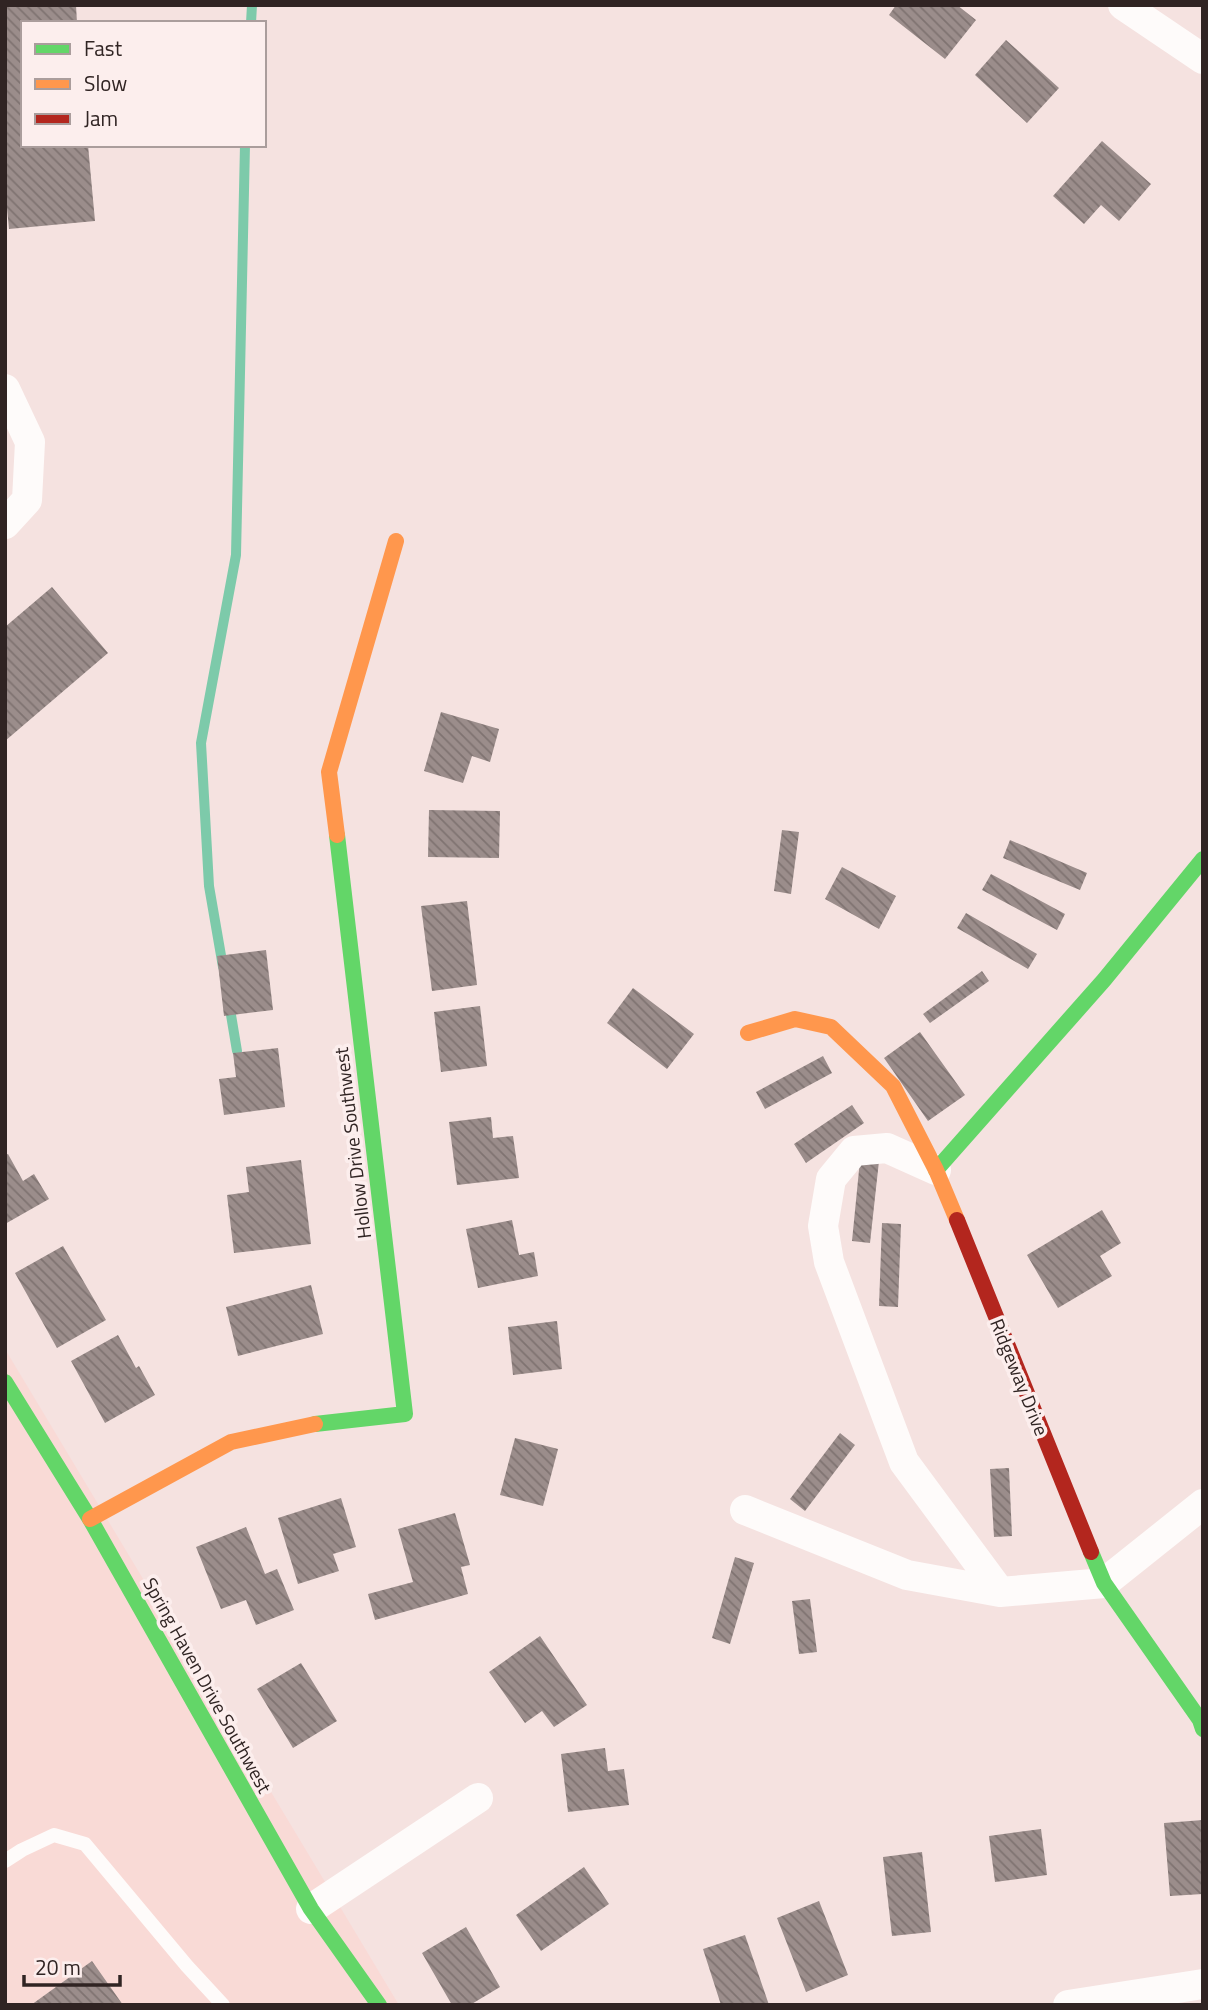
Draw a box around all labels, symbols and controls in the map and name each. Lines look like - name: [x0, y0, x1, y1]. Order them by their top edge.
- legend: [21, 21, 266, 147]
- text: Fast: [84, 32, 123, 64]
- text: Slow: [84, 67, 127, 99]
- text: Jam: [84, 102, 118, 134]
- street label: Hollow Drive Southwest: [326, 1045, 378, 1240]
- street label: Ridgeway Drive: [983, 1314, 1057, 1440]
- street label: Spring Haven Drive Southwest: [136, 1572, 280, 1798]
- scale bar: [24, 1944, 121, 1988]
- text: 20 m: [35, 1951, 81, 1983]

